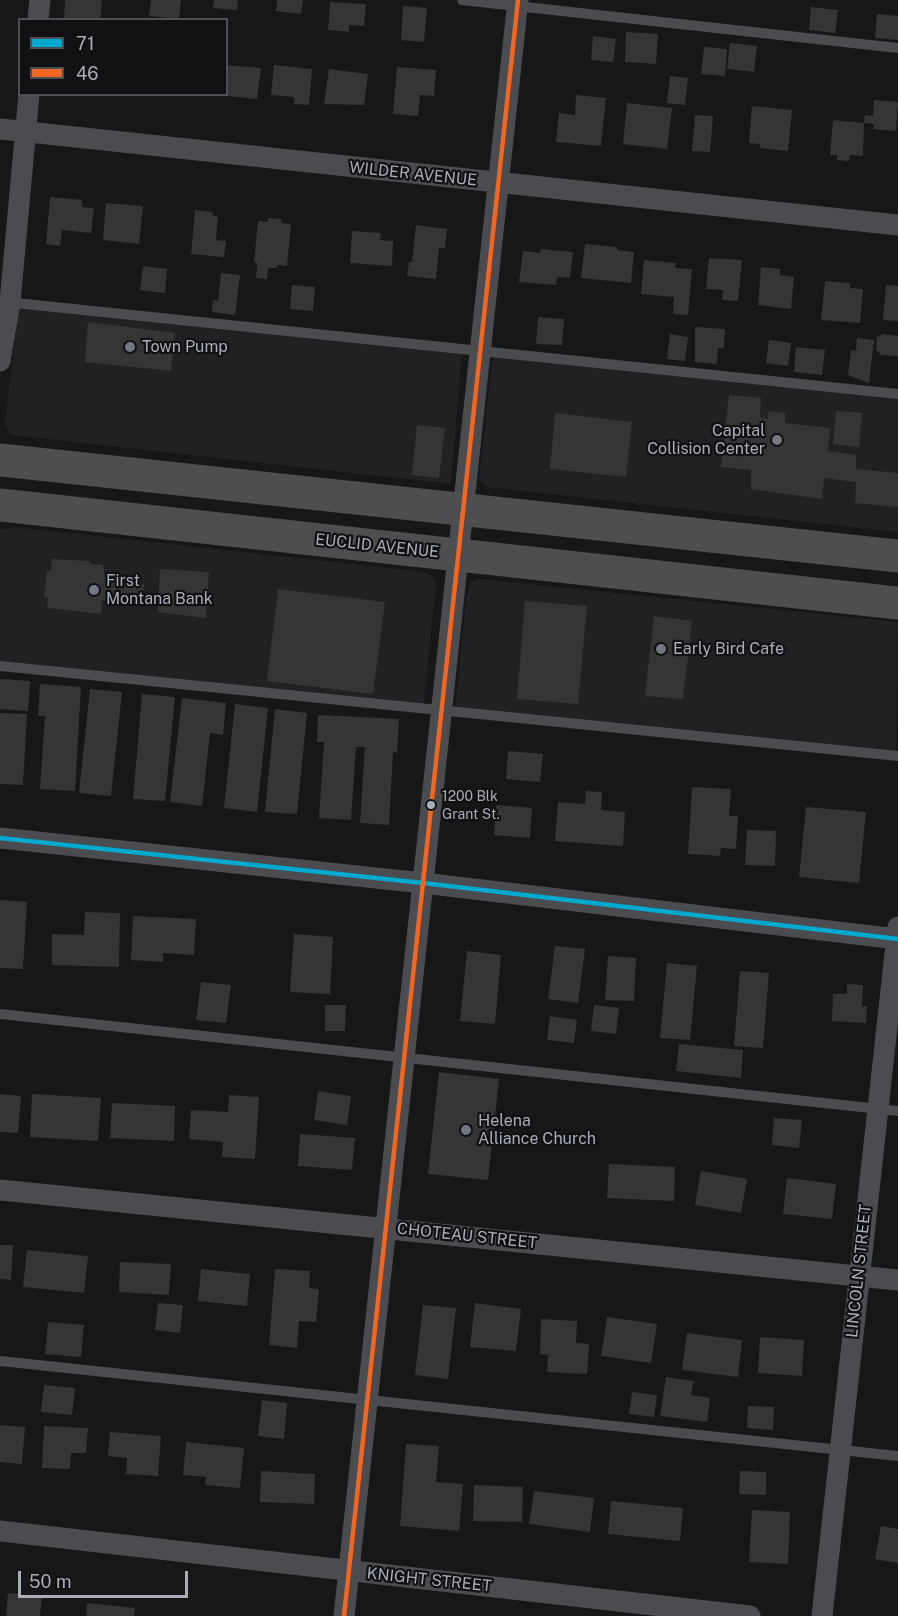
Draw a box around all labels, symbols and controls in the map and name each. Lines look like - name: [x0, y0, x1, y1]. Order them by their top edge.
- legend: [18, 18, 228, 96]
- text: 71: [76, 33, 95, 54]
- text: 46: [76, 63, 99, 84]
- street label: WILDER AVENUE: [348, 158, 478, 190]
- place label: Town Pump: [142, 337, 228, 357]
- marker: Town Pump: [123, 340, 137, 354]
- place label: Capital Collision Center: [647, 421, 765, 459]
- marker: Capital Collision Center: [770, 433, 784, 447]
- street label: EUCLID AVENUE: [314, 530, 440, 562]
- place label: First Montana Bank: [106, 571, 213, 609]
- marker: First Montana Bank: [87, 583, 101, 597]
- place label: Early Bird Cafe: [673, 639, 784, 659]
- marker: Early Bird Cafe: [654, 642, 668, 656]
- place label: 1200 Blk Grant St.: [442, 789, 500, 822]
- marker: 1200 Blk Grant St.: [425, 799, 437, 811]
- place label: Helena Alliance Church: [478, 1111, 596, 1149]
- marker: Helena Alliance Church: [459, 1123, 473, 1137]
- street label: LINCOLN STREET: [842, 1203, 876, 1339]
- street label: CHOTEAU STREET: [396, 1219, 538, 1253]
- scale bar: [21, 1559, 190, 1597]
- street label: KNIGHT STREET: [366, 1564, 492, 1596]
- text: 50 m: [29, 1571, 72, 1592]

